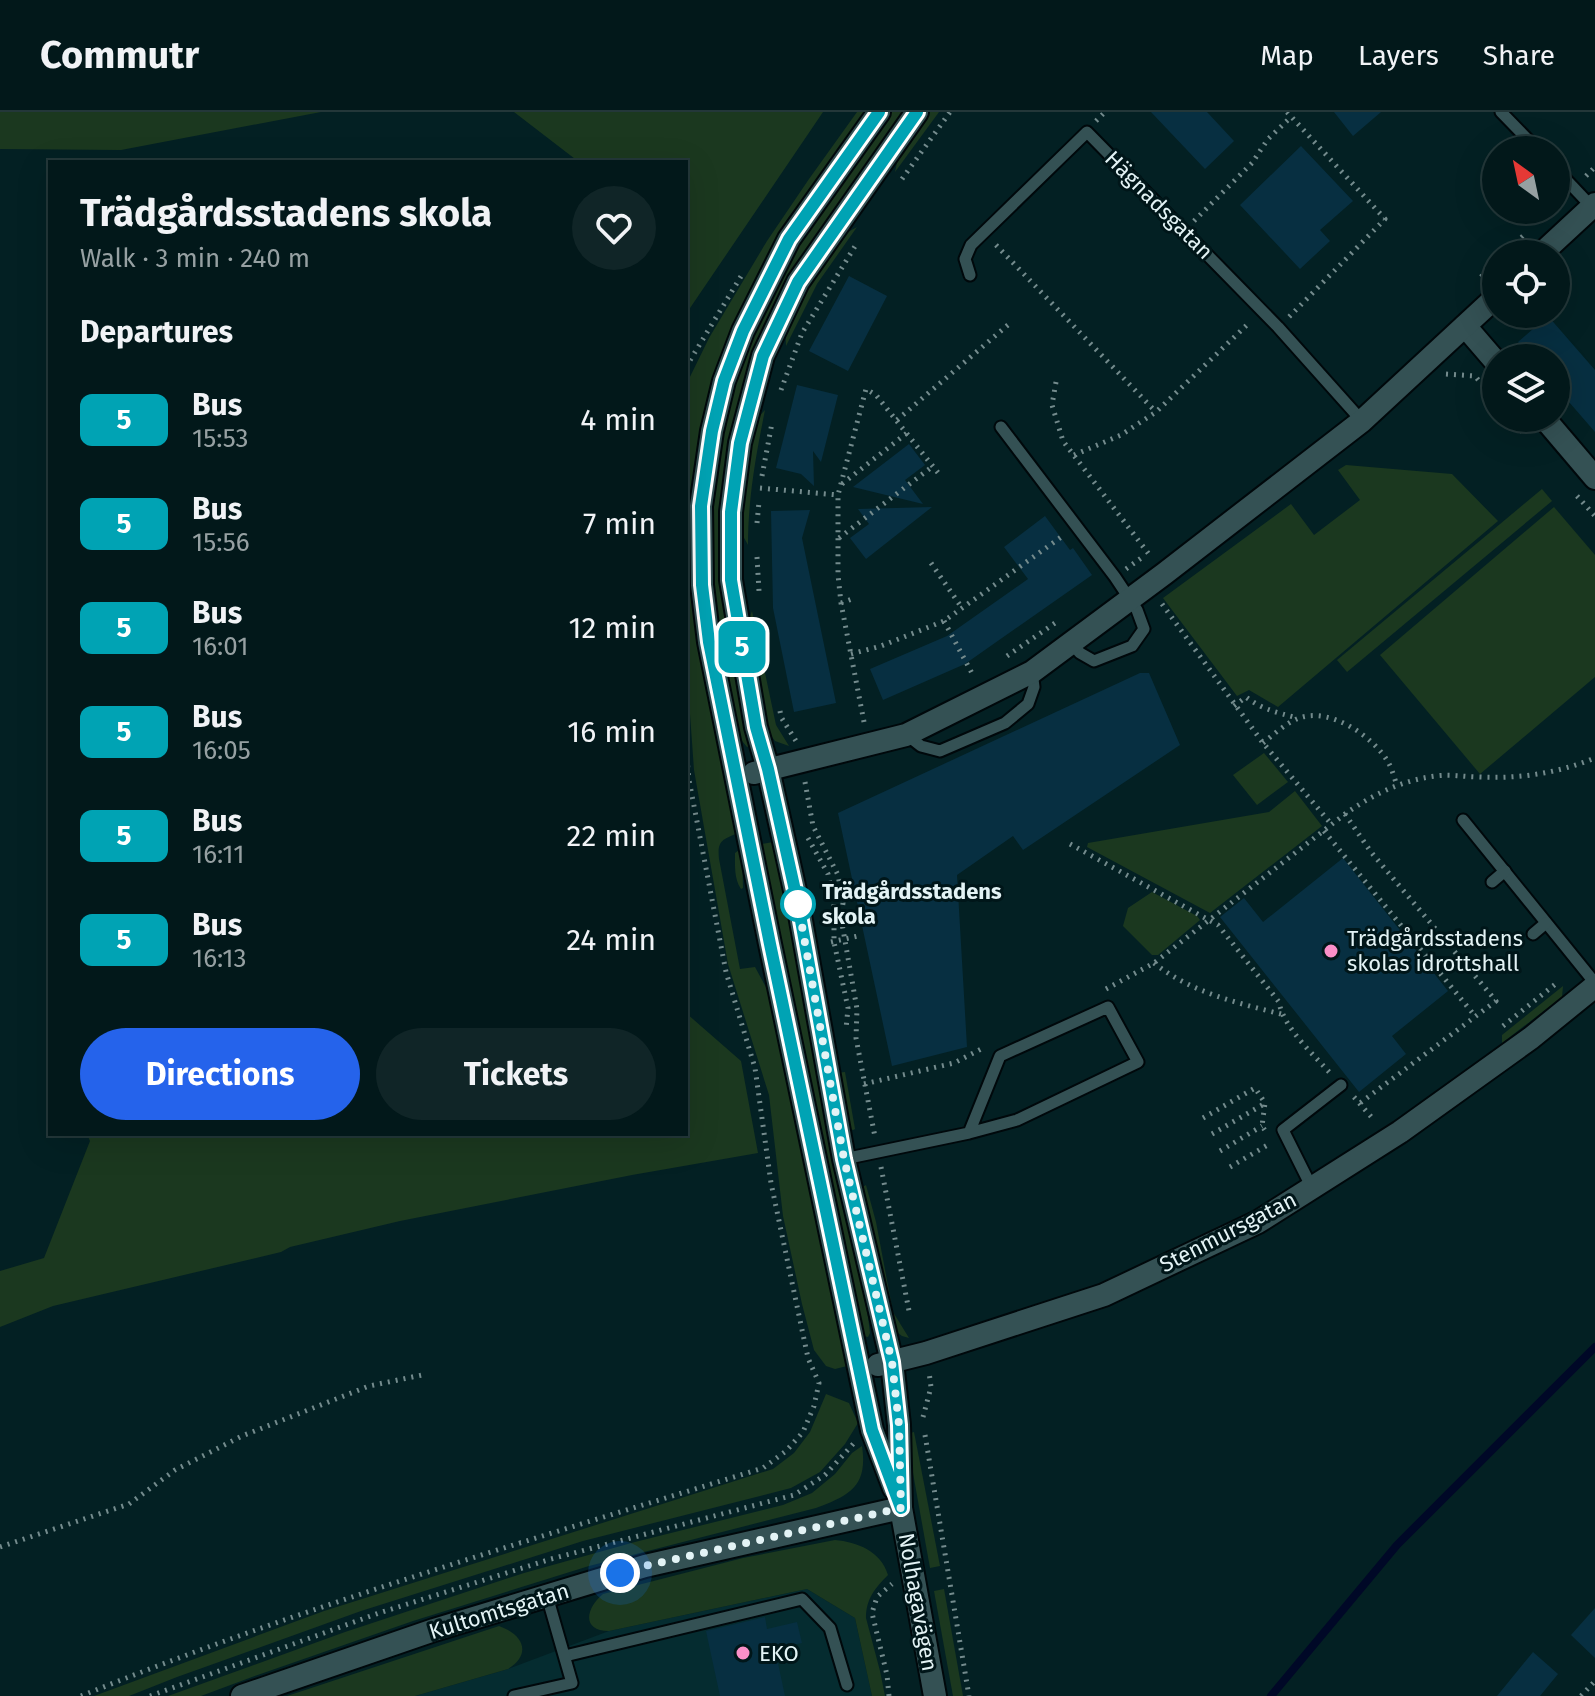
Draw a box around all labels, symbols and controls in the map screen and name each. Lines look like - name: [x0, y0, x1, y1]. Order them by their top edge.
- text: Commutr: [40, 32, 199, 78]
- text: Map: [1260, 39, 1314, 72]
- text: Layers: [1358, 39, 1439, 72]
- text: Share: [1483, 39, 1555, 72]
- north arrow: [1482, 136, 1570, 224]
- map controls: [1482, 136, 1570, 432]
- street label: Hägnadsgatan: [1099, 145, 1219, 265]
- button: heart: [572, 186, 656, 270]
- text: Trädgårdsstadens skola: [80, 190, 492, 236]
- button: locate: [1482, 240, 1570, 328]
- text: Walk · 3 min · 240 m: [80, 243, 310, 274]
- text: Departures: [80, 314, 233, 350]
- button: layers: [1482, 344, 1570, 432]
- text: Bus: [192, 387, 242, 423]
- text: 4 min: [580, 402, 656, 438]
- text: 5: [116, 403, 132, 436]
- text: 15:53: [192, 423, 248, 454]
- text: Bus: [192, 491, 242, 527]
- text: 7 min: [583, 506, 656, 542]
- text: 5: [116, 507, 132, 540]
- text: 15:56: [192, 527, 250, 558]
- text: Bus: [192, 595, 242, 631]
- text: 12 min: [568, 610, 656, 646]
- text: 5: [116, 611, 132, 644]
- line badge: 5: [716, 621, 768, 673]
- text: 5: [734, 630, 750, 663]
- text: 16:01: [192, 631, 248, 662]
- text: Bus: [192, 699, 242, 735]
- text: 16 min: [567, 714, 656, 750]
- text: 5: [116, 715, 132, 748]
- text: 16:05: [192, 735, 251, 766]
- text: Bus: [192, 803, 242, 839]
- text: 22 min: [567, 818, 656, 854]
- text: 5: [116, 819, 132, 852]
- text: 16:11: [192, 839, 244, 870]
- place label: Trädgårdsstadens skola: [822, 878, 1002, 930]
- marker: Trädgårdsstadens skola: [781, 887, 815, 921]
- text: Bus: [192, 907, 242, 943]
- text: 24 min: [566, 922, 656, 958]
- text: 5: [116, 923, 132, 956]
- place label: Trädgårdsstadens skolas idrottshall: [1347, 925, 1523, 977]
- marker: Trädgårdsstadens skolas idrottshall: [1322, 942, 1340, 960]
- text: 16:13: [192, 943, 247, 974]
- button: Directions: [80, 1028, 360, 1120]
- button: Tickets: [376, 1028, 656, 1120]
- street label: Stenmursgatan: [1155, 1186, 1301, 1278]
- street label: Nolhagavägen: [893, 1531, 943, 1673]
- your location: [600, 1553, 640, 1593]
- street label: Kultomtsgatan: [426, 1577, 572, 1645]
- place label: EKO: [759, 1640, 799, 1667]
- marker: EKO: [734, 1644, 752, 1662]

